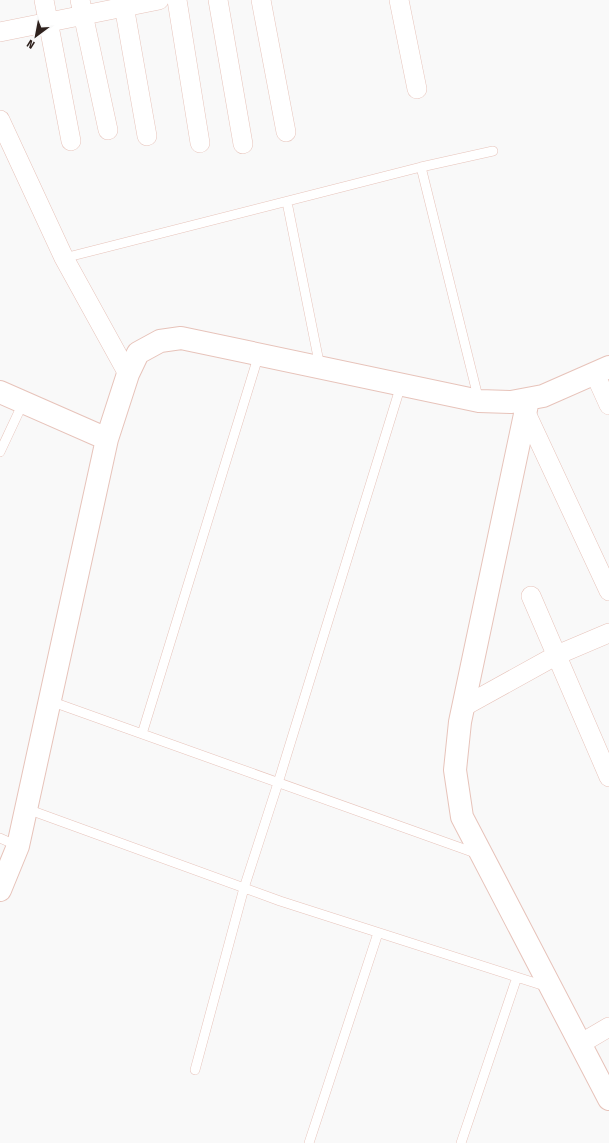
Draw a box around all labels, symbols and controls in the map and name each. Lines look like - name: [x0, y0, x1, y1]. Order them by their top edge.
- north arrow: [16, 16, 56, 56]
- text: N: [25, 37, 37, 51]

